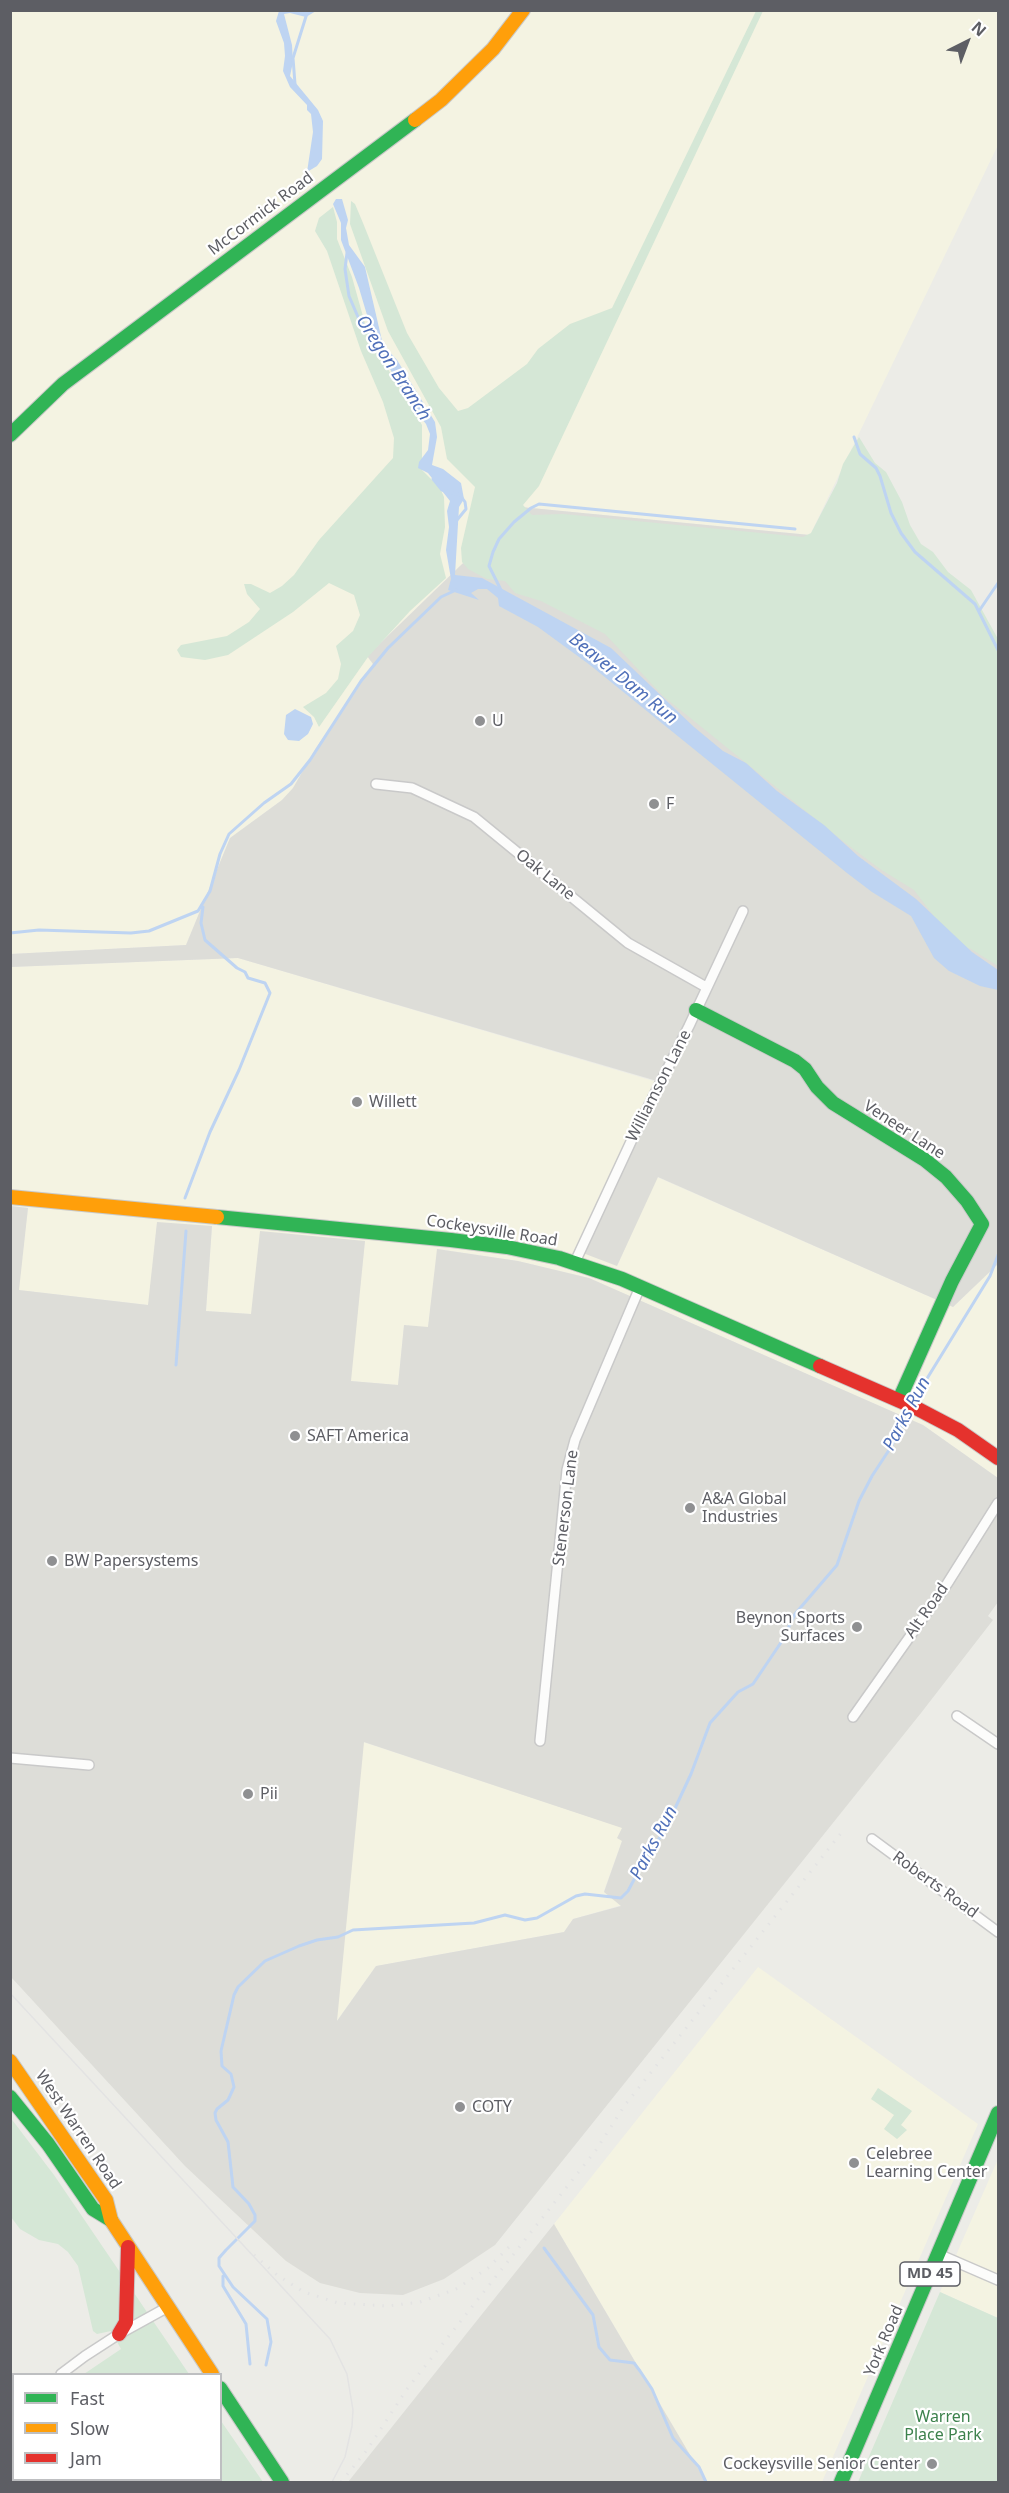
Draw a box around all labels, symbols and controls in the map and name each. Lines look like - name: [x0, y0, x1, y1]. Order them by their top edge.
- north arrow: [937, 12, 997, 72]
- text: N: [967, 16, 991, 41]
- street label: McCormick Road: [205, 168, 317, 260]
- water label: Oregon Branch: [351, 311, 435, 425]
- water label: Beaver Dam Run: [565, 629, 681, 729]
- place label: U: [492, 711, 504, 731]
- marker: U: [473, 714, 487, 728]
- place label: F: [666, 794, 674, 814]
- marker: F: [647, 797, 661, 811]
- street label: Oak Lane: [512, 845, 578, 905]
- street label: Williamson Lane: [623, 1027, 695, 1145]
- place label: Willett: [369, 1092, 417, 1112]
- marker: Willett: [350, 1095, 364, 1109]
- street label: Veneer Lane: [860, 1097, 948, 1163]
- street label: Cockeysville Road: [425, 1211, 559, 1251]
- water label: Parks Run: [879, 1374, 935, 1454]
- place label: SAFT America: [307, 1426, 409, 1446]
- marker: SAFT America: [288, 1429, 302, 1443]
- street label: Stenerson Lane: [549, 1449, 583, 1567]
- place label: A&A Global Industries: [702, 1489, 787, 1527]
- marker: A&A Global Industries: [683, 1501, 697, 1515]
- place label: BW Papersystems: [64, 1551, 198, 1571]
- marker: BW Papersystems: [45, 1554, 59, 1568]
- street label: Alt Road: [901, 1580, 953, 1642]
- place label: Beynon Sports Surfaces: [736, 1608, 845, 1646]
- marker: Beynon Sports Surfaces: [850, 1620, 864, 1634]
- place label: Pii: [260, 1784, 278, 1804]
- marker: Pii: [241, 1787, 255, 1801]
- water label: Parks Run: [626, 1803, 682, 1883]
- street label: Roberts Road: [888, 1848, 982, 1922]
- street label: West Warren Road: [31, 2067, 125, 2193]
- place label: COTY: [472, 2097, 512, 2117]
- marker: COTY: [453, 2100, 467, 2114]
- place label: Celebree Learning Center: [866, 2144, 987, 2182]
- marker: Celebree Learning Center: [847, 2156, 861, 2170]
- road number: MD 45: [900, 2262, 960, 2286]
- street label: York Road: [860, 2302, 908, 2380]
- legend: [12, 2373, 222, 2481]
- text: Fast: [70, 2386, 105, 2410]
- park label: Warren Place Park: [904, 2407, 982, 2445]
- text: Slow: [70, 2416, 109, 2440]
- text: Jam: [70, 2446, 102, 2470]
- place label: Cockeysville Senior Center: [723, 2454, 920, 2474]
- marker: Cockeysville Senior Center: [925, 2457, 939, 2471]

